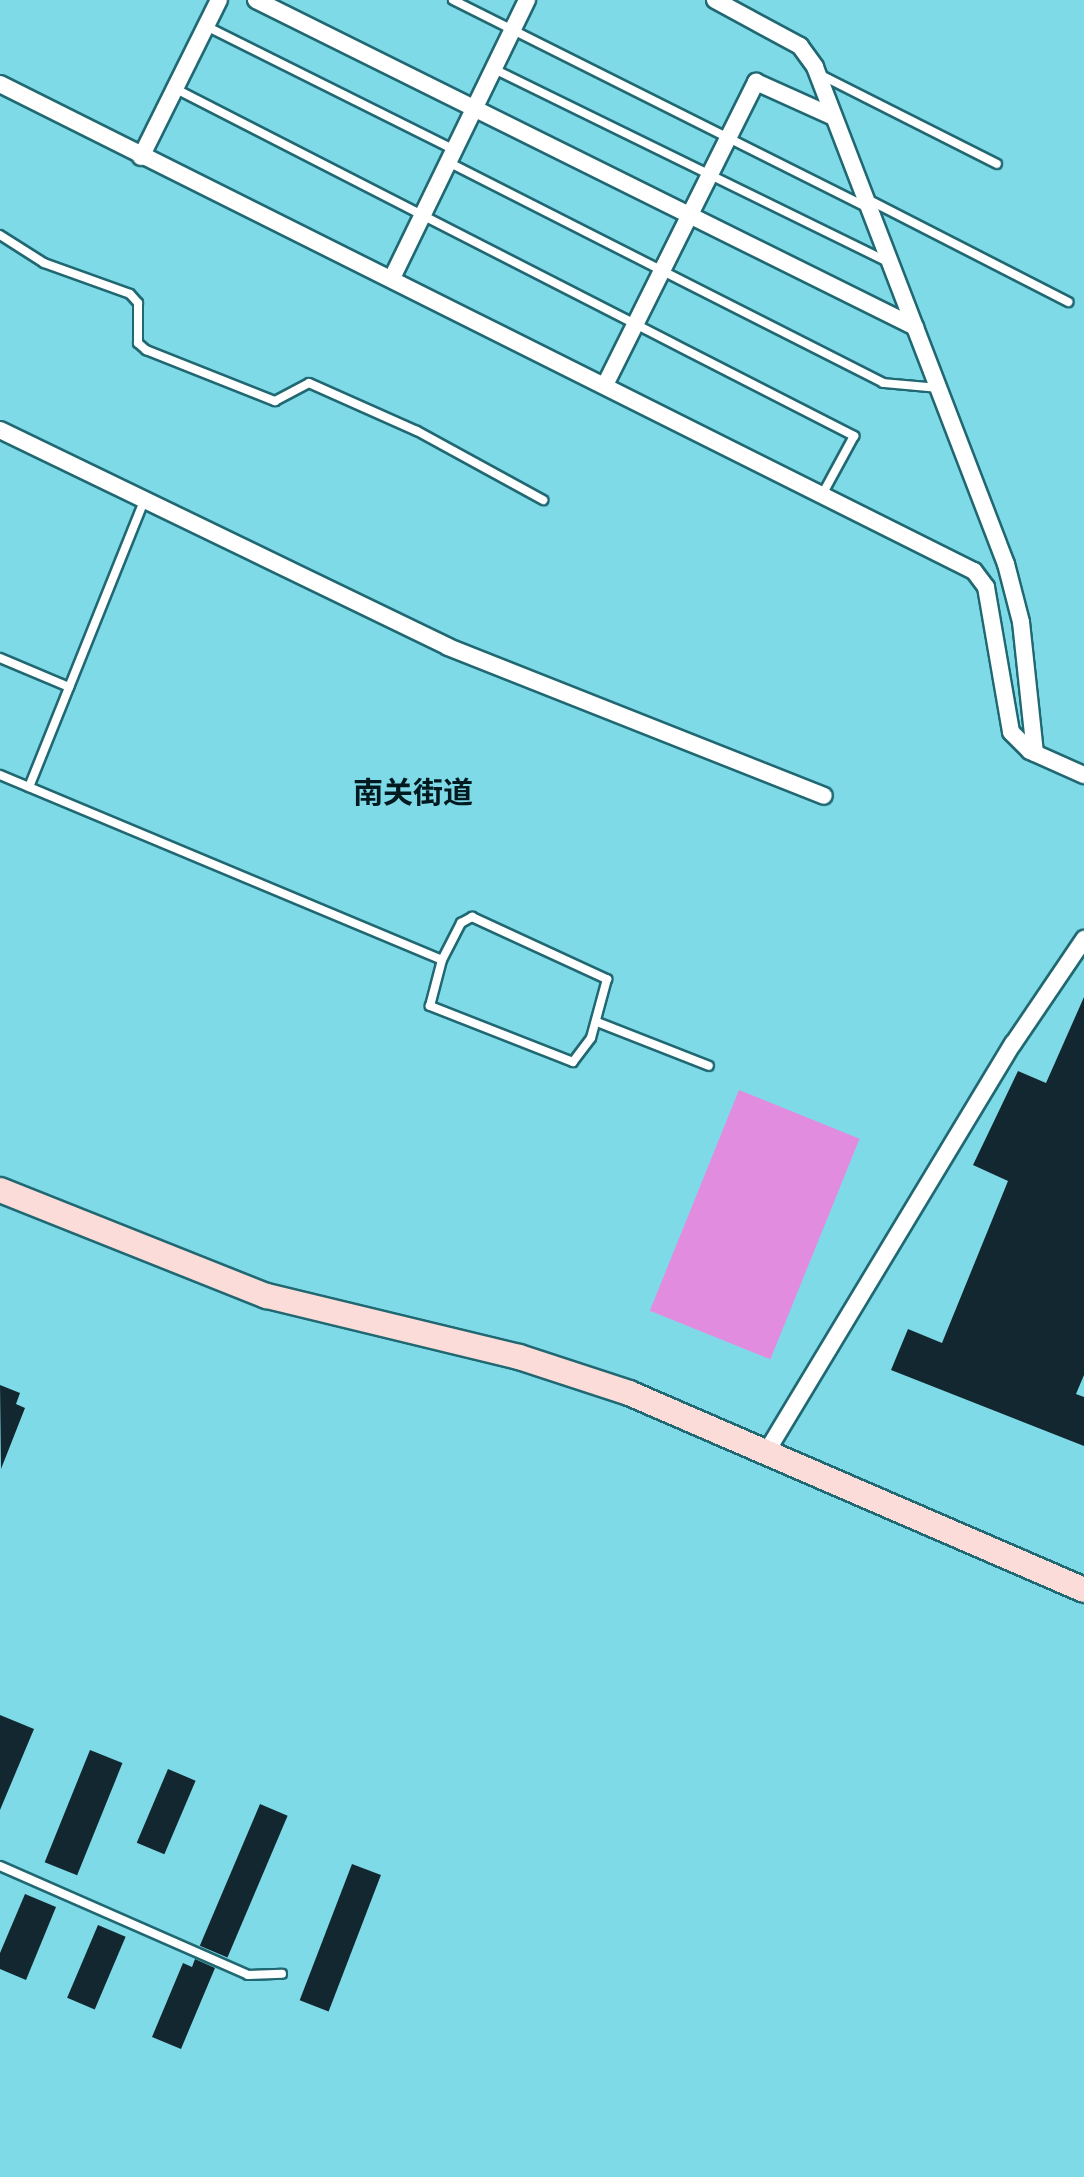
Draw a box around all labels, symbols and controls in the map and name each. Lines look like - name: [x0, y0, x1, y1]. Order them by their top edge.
- district label: 南关街道: [353, 774, 473, 810]

